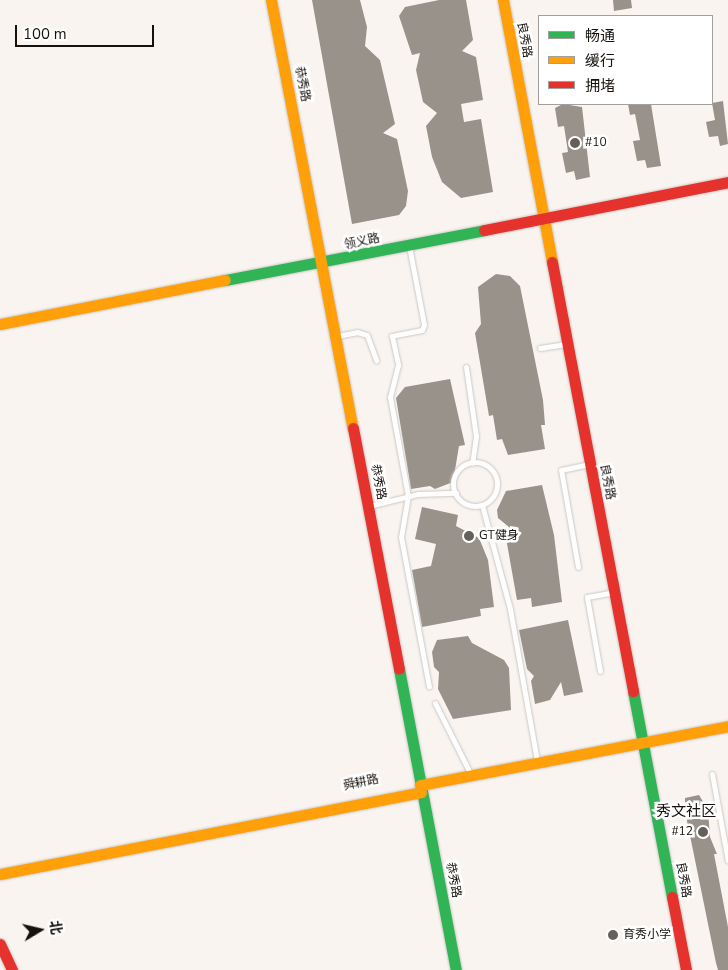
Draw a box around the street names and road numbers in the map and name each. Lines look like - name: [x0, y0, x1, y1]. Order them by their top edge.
- street label: 良秀路: [514, 21, 534, 59]
- street label: 恭秀路: [291, 65, 313, 103]
- street label: 领义路: [343, 231, 381, 253]
- street label: 恭秀路: [367, 463, 389, 501]
- street label: 良秀路: [596, 463, 618, 501]
- street label: 舜耕路: [342, 772, 380, 794]
- street label: 恭秀路: [442, 861, 464, 899]
- street label: 良秀路: [673, 861, 693, 899]

